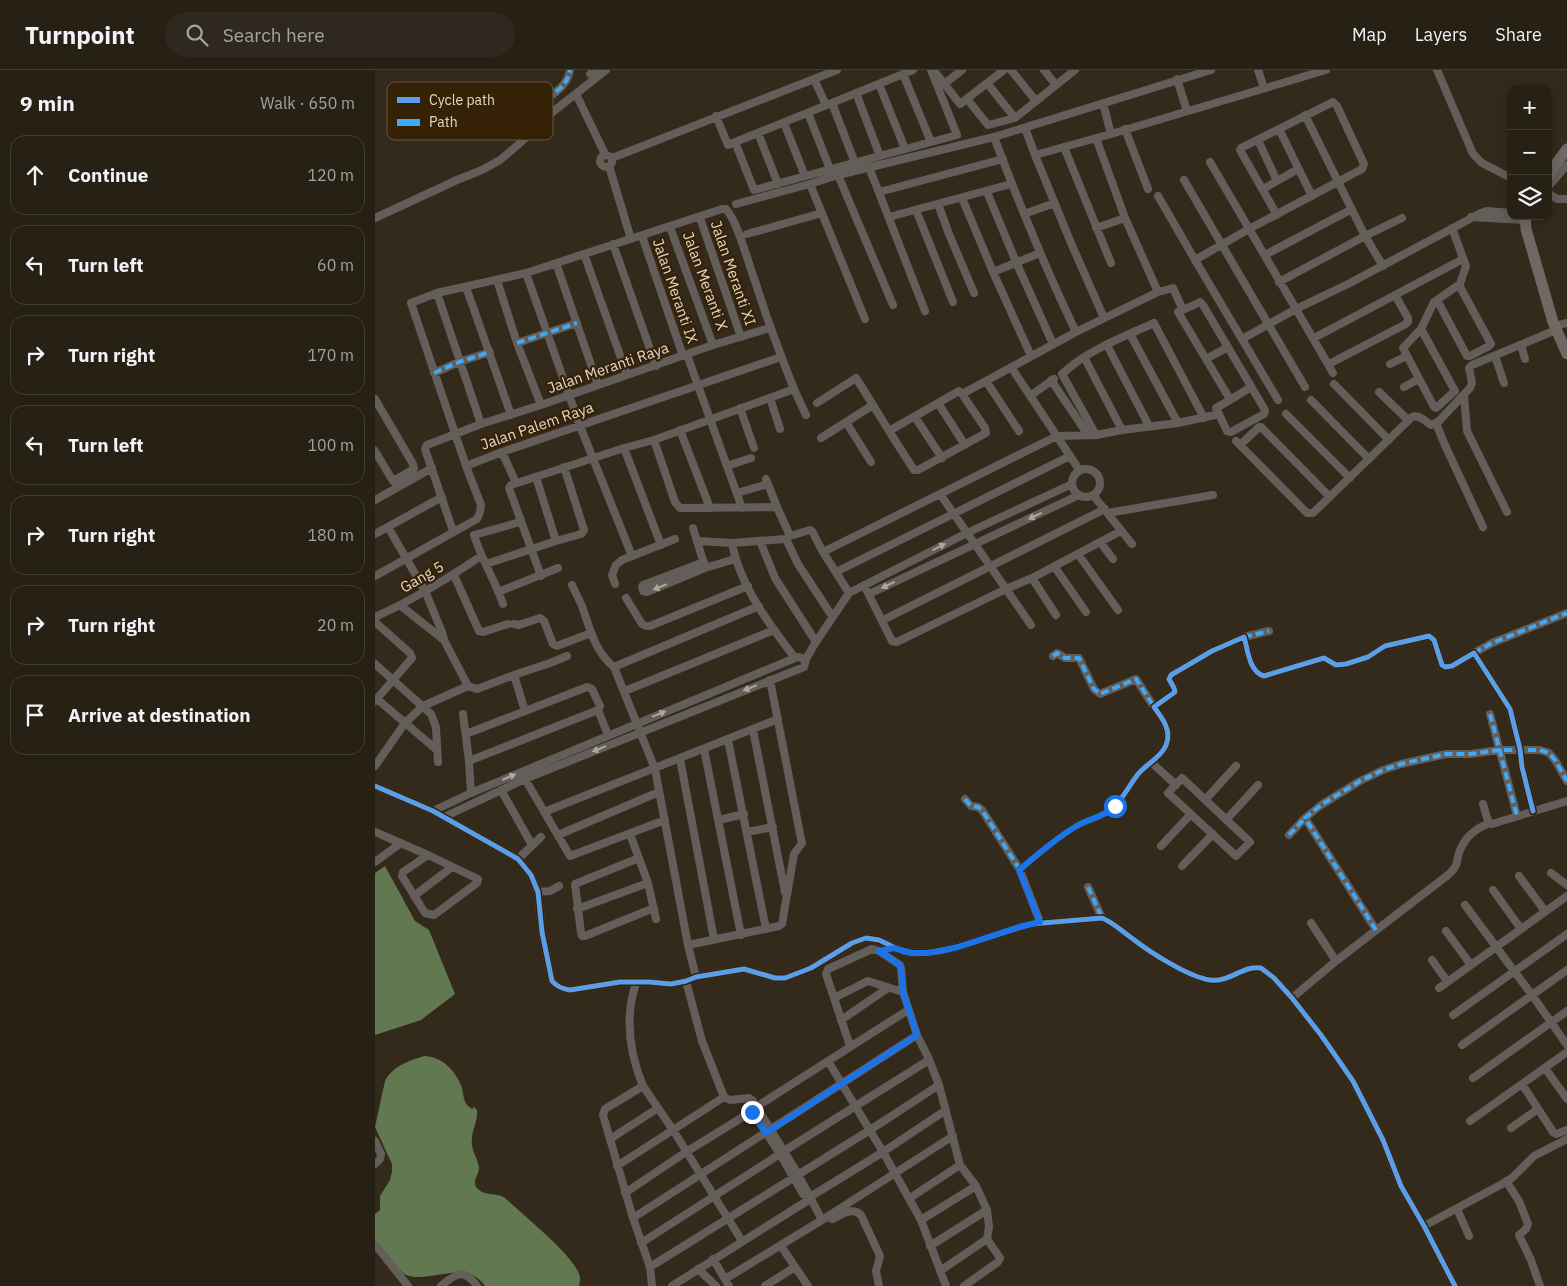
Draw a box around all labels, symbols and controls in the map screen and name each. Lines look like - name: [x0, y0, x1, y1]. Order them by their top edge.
- search box: [165, 12, 515, 57]
- text: Turnpoint: [25, 19, 135, 51]
- icon: search: [183, 21, 211, 49]
- text: Search here: [223, 23, 325, 47]
- text: Map: [1352, 23, 1387, 46]
- text: Layers: [1415, 23, 1467, 46]
- text: Share: [1495, 23, 1542, 46]
- legend: [387, 82, 553, 140]
- map controls: [1507, 85, 1552, 220]
- button: +: [1507, 85, 1552, 130]
- text: 9 min: [20, 89, 75, 117]
- text: Cycle path: [429, 91, 495, 109]
- text: Walk · 650 m: [260, 93, 355, 113]
- text: Path: [429, 113, 458, 131]
- button: −: [1507, 130, 1552, 175]
- icon: ahead: [21, 161, 49, 189]
- text: Continue: [68, 163, 148, 187]
- text: 120 m: [307, 165, 354, 185]
- button: layers: [1507, 175, 1552, 220]
- street label: Jalan Meranti XI: [707, 218, 759, 328]
- street label: Jalan Meranti X: [679, 229, 731, 333]
- street label: Jalan Meranti IX: [649, 236, 702, 346]
- icon: left: [21, 251, 49, 279]
- text: Turn left: [68, 253, 144, 277]
- text: 60 m: [317, 255, 354, 275]
- street label: Jalan Meranti Raya: [544, 338, 671, 397]
- icon: right: [21, 341, 49, 369]
- text: Turn right: [68, 343, 155, 367]
- text: 170 m: [307, 345, 354, 365]
- street label: Jalan Palem Raya: [478, 397, 596, 454]
- icon: left: [21, 431, 49, 459]
- text: Turn left: [68, 433, 144, 457]
- text: 100 m: [307, 435, 354, 455]
- one-way arrow: [1028, 512, 1042, 520]
- icon: right: [21, 521, 49, 549]
- text: Turn right: [68, 523, 155, 547]
- text: 180 m: [307, 525, 354, 545]
- one-way arrow: [932, 543, 946, 551]
- street label: Gang 5: [396, 556, 447, 597]
- one-way arrow: [881, 582, 895, 590]
- one-way arrow: [653, 583, 667, 591]
- icon: right: [21, 611, 49, 639]
- text: Turn right: [68, 613, 155, 637]
- text: 20 m: [317, 615, 354, 635]
- one-way arrow: [742, 684, 757, 692]
- icon: arrive: [21, 701, 49, 729]
- text: Arrive at destination: [68, 703, 251, 727]
- one-way arrow: [652, 710, 667, 718]
- one-way arrow: [592, 745, 607, 753]
- one-way arrow: [502, 773, 517, 781]
- route start: [1104, 795, 1127, 818]
- route end: [741, 1101, 764, 1124]

